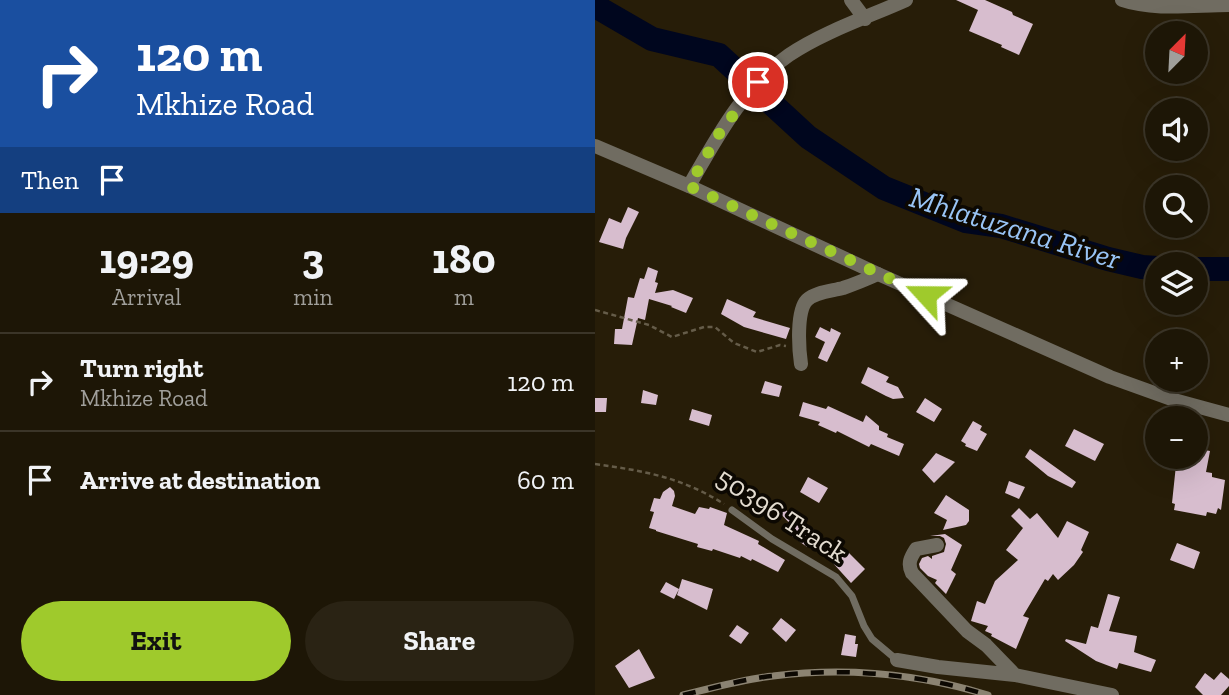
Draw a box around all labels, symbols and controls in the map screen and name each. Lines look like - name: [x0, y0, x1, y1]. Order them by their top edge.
- north arrow: [1145, 21, 1207, 84]
- map controls: [1145, 21, 1208, 469]
- text: 120 m: [136, 25, 262, 84]
- icon: right: [21, 28, 112, 119]
- pin: [728, 52, 788, 112]
- icon: arrive: [739, 63, 777, 101]
- text: Mkhize Road: [136, 85, 314, 123]
- button: sound: [1145, 98, 1208, 161]
- icon: arrive: [93, 161, 131, 199]
- text: Then: [21, 164, 79, 196]
- button: search: [1145, 175, 1208, 238]
- water label: Mhlatuzana River: [906, 179, 1125, 277]
- text: 19:29: [99, 233, 194, 284]
- text: 3: [302, 233, 324, 284]
- text: 180: [432, 233, 496, 284]
- button: layers: [1145, 252, 1208, 315]
- position arrow: [889, 258, 963, 332]
- text: Arrival: [112, 283, 181, 311]
- text: min: [293, 283, 333, 311]
- text: m: [454, 283, 474, 311]
- button: +: [1145, 329, 1208, 392]
- text: Turn right: [80, 352, 203, 384]
- icon: right: [21, 363, 59, 401]
- text: 120 m: [507, 366, 574, 398]
- text: Mkhize Road: [80, 384, 208, 412]
- button: −: [1145, 406, 1208, 469]
- street label: 50396 Track: [710, 460, 854, 570]
- icon: arrive: [21, 461, 59, 499]
- text: Arrive at destination: [80, 464, 320, 496]
- text: 60 m: [517, 464, 574, 496]
- button: Exit: [21, 601, 291, 681]
- button: Share: [305, 601, 574, 681]

